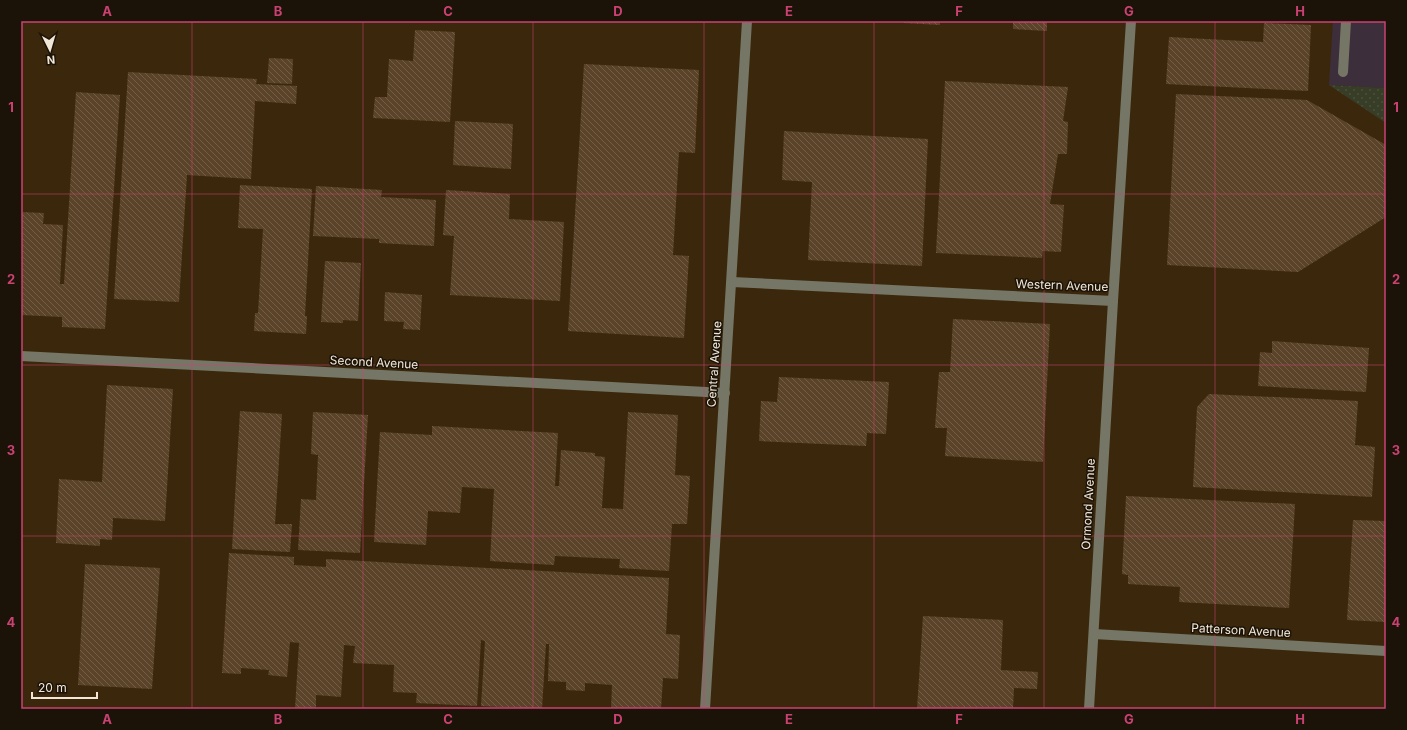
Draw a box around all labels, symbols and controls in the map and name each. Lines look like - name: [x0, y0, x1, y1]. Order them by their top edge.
- text: A: [102, 3, 112, 19]
- text: B: [274, 3, 283, 19]
- text: C: [443, 3, 453, 19]
- text: D: [613, 3, 623, 19]
- text: E: [785, 3, 793, 19]
- text: F: [955, 3, 963, 19]
- text: G: [1124, 3, 1134, 19]
- text: H: [1295, 3, 1305, 19]
- north arrow: [30, 30, 70, 70]
- text: N: [46, 53, 56, 67]
- text: 1: [8, 99, 14, 115]
- text: 1: [1393, 99, 1399, 115]
- text: 2: [7, 271, 15, 287]
- text: 2: [1392, 271, 1400, 287]
- street label: Western Avenue: [1015, 276, 1109, 294]
- street label: Central Avenue: [704, 320, 724, 408]
- street label: Second Avenue: [329, 352, 419, 372]
- text: 3: [7, 442, 15, 458]
- text: 3: [1392, 442, 1400, 458]
- street label: Ormond Avenue: [1078, 458, 1098, 550]
- text: 4: [7, 614, 16, 630]
- text: 4: [1392, 614, 1401, 630]
- street label: Patterson Avenue: [1191, 620, 1291, 640]
- scale bar: [32, 674, 97, 700]
- text: 20 m: [38, 680, 67, 695]
- text: A: [102, 711, 112, 727]
- text: B: [274, 711, 283, 727]
- text: C: [443, 711, 453, 727]
- text: D: [613, 711, 623, 727]
- text: E: [785, 711, 793, 727]
- text: F: [955, 711, 963, 727]
- text: G: [1124, 711, 1134, 727]
- text: H: [1295, 711, 1305, 727]

